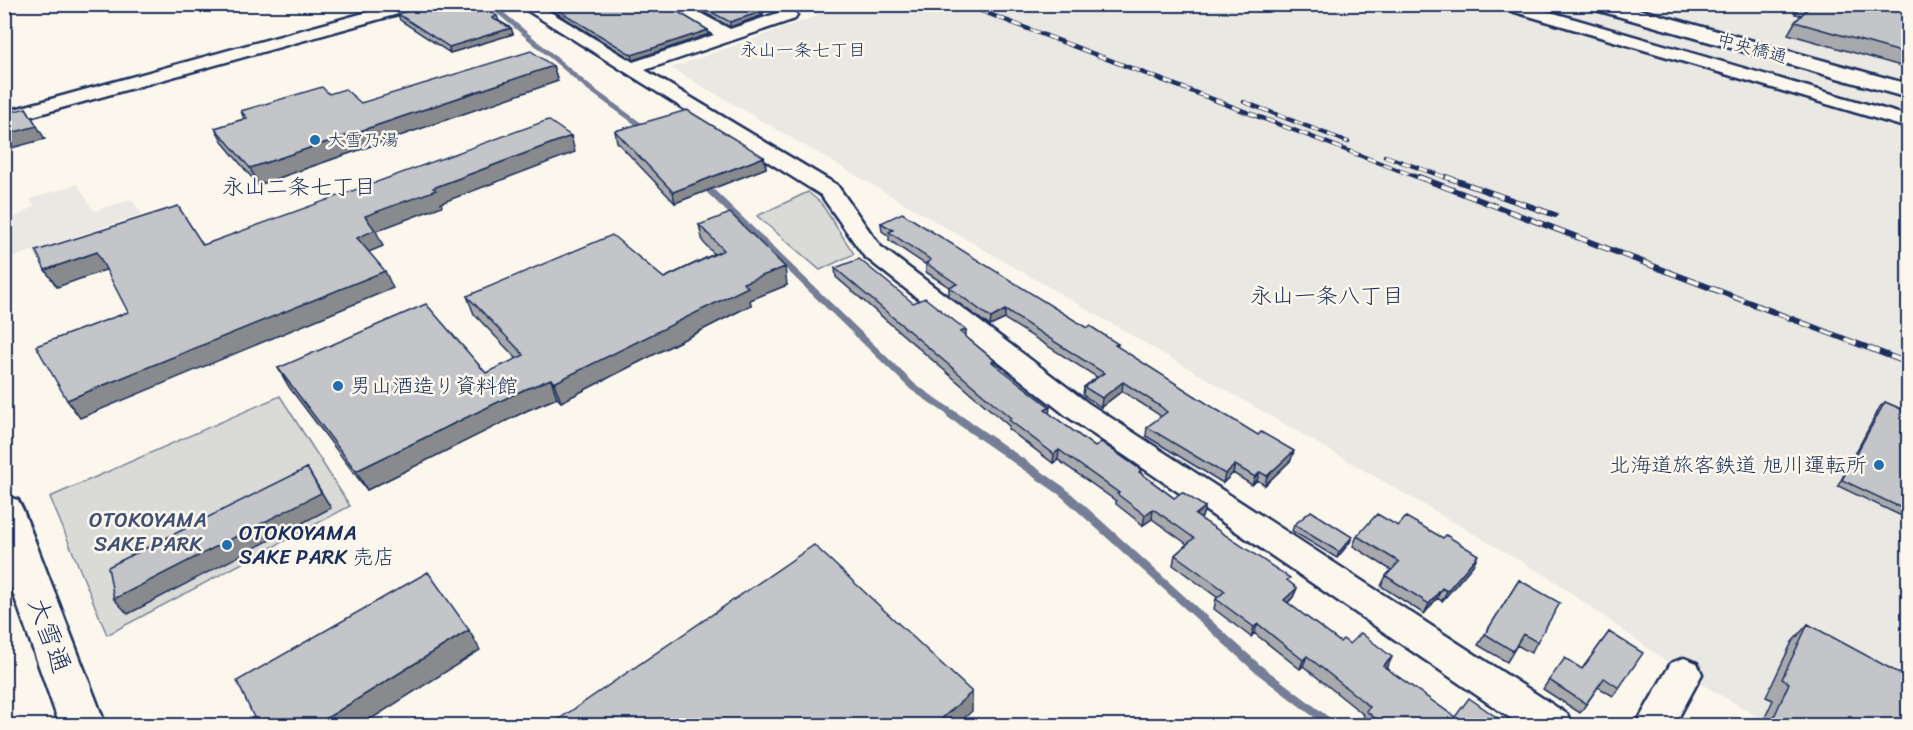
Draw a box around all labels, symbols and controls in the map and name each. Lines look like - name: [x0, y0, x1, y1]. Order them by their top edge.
- street label: 中央橋通: [1713, 23, 1791, 73]
- district label: 永山一条七丁目: [740, 34, 866, 66]
- place label: 大雪乃湯: [327, 124, 399, 156]
- marker: 大雪乃湯: [308, 133, 322, 147]
- district label: 永山二条七丁目: [222, 167, 376, 206]
- district label: 永山一条八丁目: [1250, 276, 1404, 315]
- place label: 男山酒造り資料館: [350, 367, 518, 405]
- marker: 男山酒造り資料館: [331, 379, 345, 393]
- place label: 北海道旅客鉄道 旭川運転所: [1610, 446, 1867, 484]
- marker: 北海道旅客鉄道 旭川運転所: [1872, 458, 1886, 472]
- park label: OTOKOYAMA SAKE PARK: [89, 501, 207, 563]
- place label: OTOKOYAMA SAKE PARK 売店: [239, 514, 395, 576]
- marker: OTOKOYAMA SAKE PARK 売店: [220, 538, 234, 552]
- street label: 大雪通: [15, 590, 85, 680]

